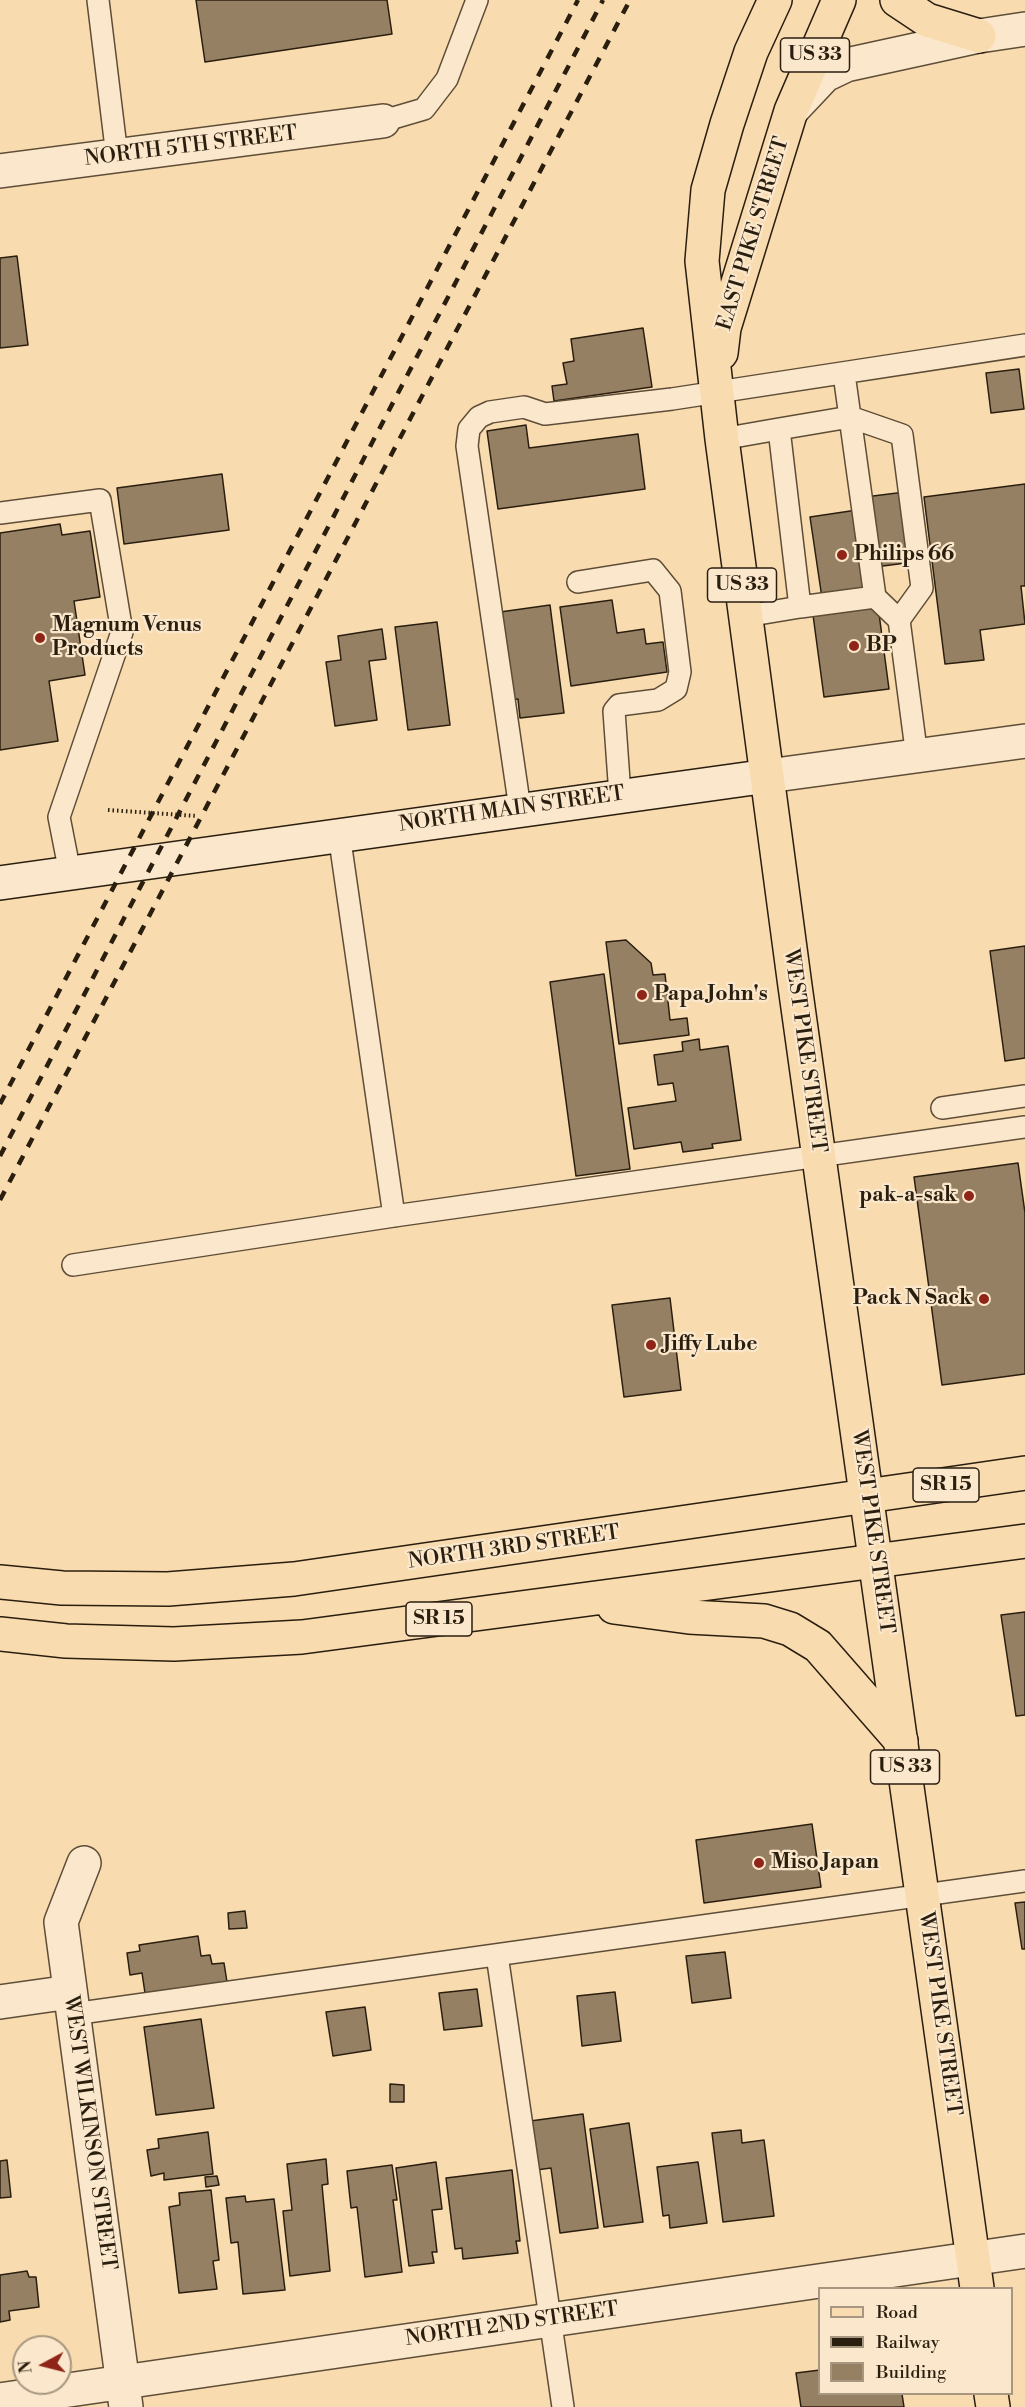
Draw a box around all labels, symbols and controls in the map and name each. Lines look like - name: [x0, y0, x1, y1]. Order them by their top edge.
- road number: US 33: [780, 38, 850, 72]
- street label: NORTH 5TH STREET: [83, 121, 299, 173]
- street label: EAST PIKE STREET: [713, 134, 795, 334]
- place label: Philips 66: [854, 542, 954, 568]
- marker: Philips 66: [835, 548, 849, 562]
- road number: US 33: [708, 568, 777, 602]
- place label: Magnum Venus Products: [52, 613, 201, 663]
- marker: Magnum Venus Products: [33, 631, 47, 645]
- place label: BP: [866, 633, 896, 659]
- marker: BP: [847, 639, 861, 653]
- street label: NORTH MAIN STREET: [397, 782, 627, 838]
- street label: WEST PIKE STREET: [777, 947, 831, 1155]
- place label: Papa John's: [654, 982, 768, 1008]
- marker: Papa John's: [635, 988, 649, 1002]
- place label: pak-a-sak: [859, 1183, 957, 1209]
- marker: pak-a-sak: [962, 1189, 976, 1203]
- place label: Pack N Sack: [853, 1286, 972, 1312]
- marker: Pack N Sack: [977, 1292, 991, 1306]
- place label: Jiffy Lube: [663, 1332, 757, 1358]
- marker: Jiffy Lube: [644, 1338, 658, 1352]
- street label: WEST PIKE STREET: [845, 1428, 899, 1636]
- road number: SR 15: [913, 1468, 979, 1502]
- street label: NORTH 3RD STREET: [406, 1521, 622, 1575]
- road number: SR 15: [406, 1602, 472, 1636]
- road number: US 33: [870, 1750, 940, 1784]
- place label: Miso Japan: [771, 1850, 879, 1876]
- marker: Miso Japan: [752, 1856, 766, 1870]
- street label: WEST PIKE STREET: [912, 1910, 966, 2118]
- street label: WEST WILKINSON STREET: [57, 1994, 121, 2272]
- legend: [818, 2287, 1013, 2395]
- street label: NORTH 2ND STREET: [404, 2298, 620, 2352]
- text: Road: [876, 2301, 918, 2324]
- text: Railway: [876, 2331, 939, 2354]
- north arrow: [12, 2335, 72, 2395]
- text: N: [15, 2359, 37, 2374]
- text: Building: [876, 2361, 946, 2384]

